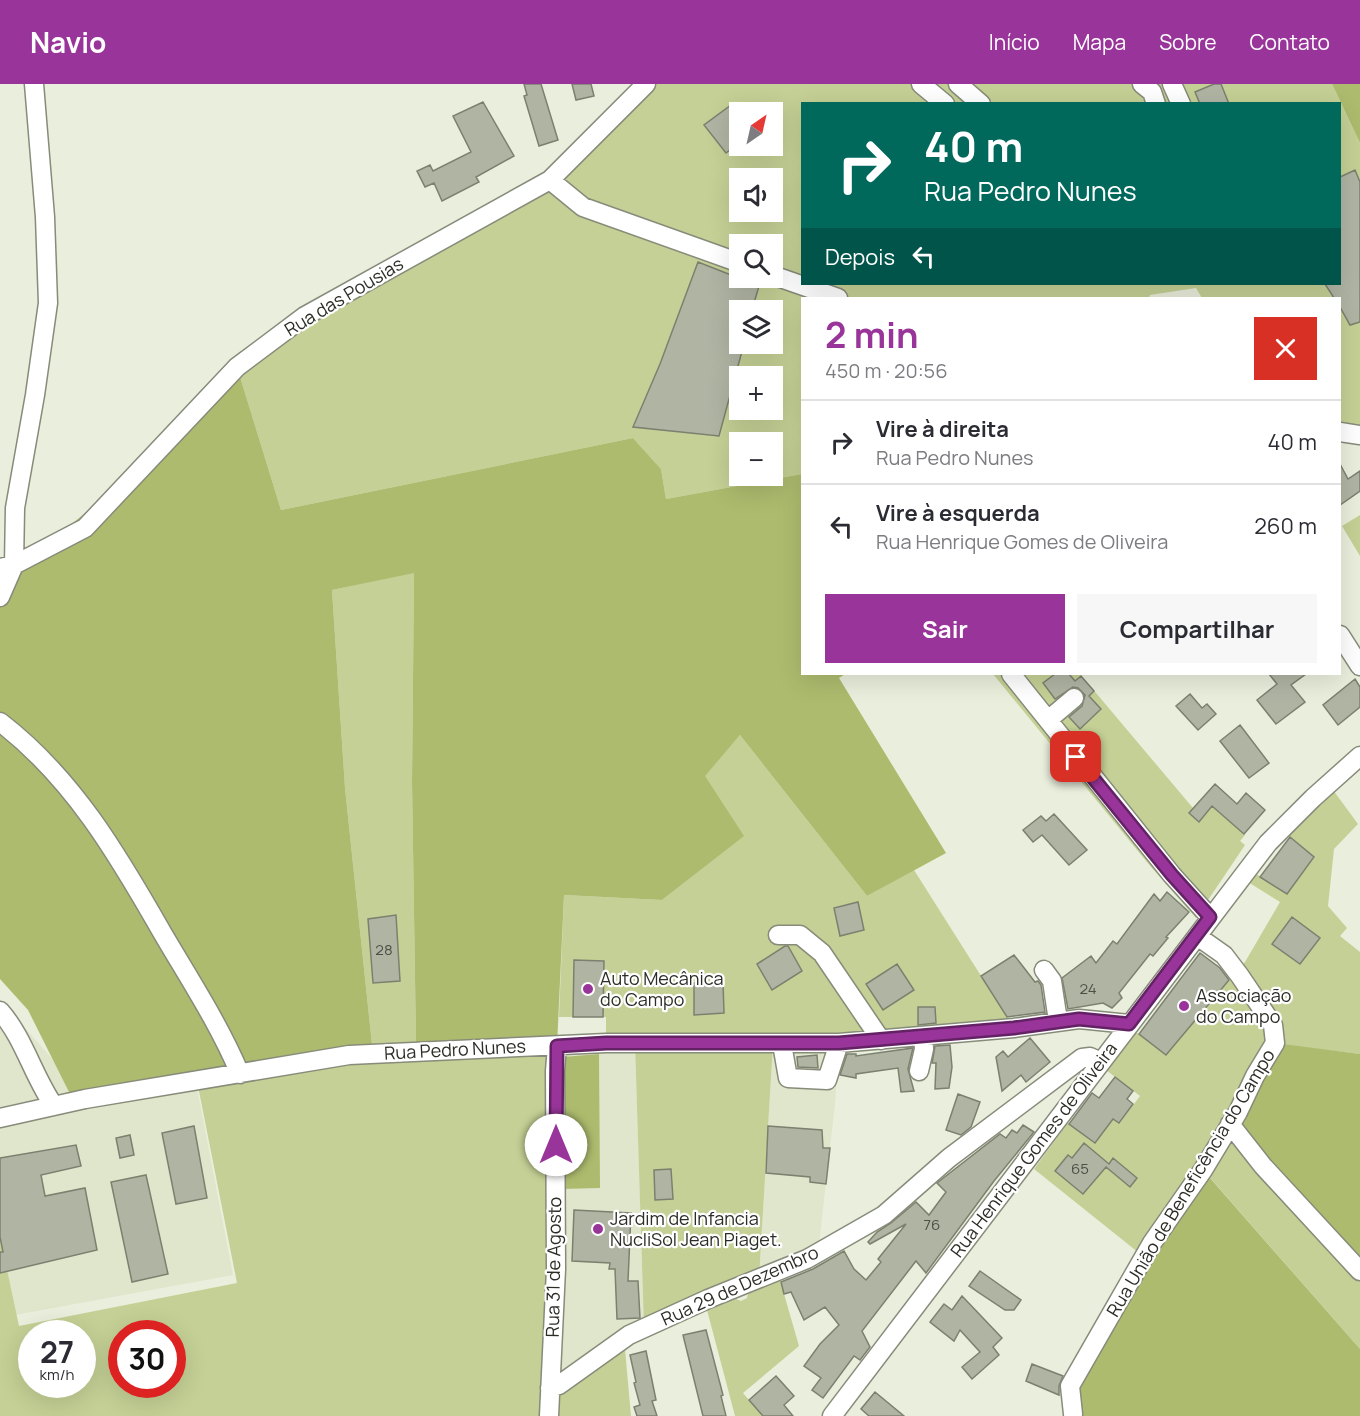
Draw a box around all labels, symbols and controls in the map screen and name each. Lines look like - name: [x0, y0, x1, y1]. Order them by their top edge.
- text: Navio: [30, 23, 106, 61]
- text: Início: [989, 28, 1040, 56]
- text: Mapa: [1073, 28, 1126, 56]
- text: Sobre: [1159, 28, 1217, 56]
- text: Contato: [1250, 28, 1330, 56]
- north arrow: [729, 102, 783, 156]
- map controls: [729, 102, 783, 486]
- text: 40 m: [924, 117, 1023, 175]
- icon: right: [825, 126, 903, 204]
- button: sound: [729, 168, 783, 222]
- text: Rua Pedro Nunes: [924, 172, 1137, 209]
- button: search: [729, 234, 783, 288]
- icon: left: [907, 240, 940, 273]
- text: Depois: [825, 242, 895, 272]
- street label: Rua das Pousias: [280, 251, 407, 341]
- button: layers: [729, 300, 783, 354]
- text: 2 min: [825, 310, 919, 359]
- button: close: [1254, 317, 1317, 380]
- text: 450 m · 20:56: [825, 357, 948, 384]
- button: +: [729, 366, 783, 420]
- text: Vire à direita: [876, 414, 1009, 444]
- icon: right: [825, 426, 858, 459]
- text: 40 m: [1268, 427, 1317, 457]
- button: −: [729, 432, 783, 486]
- text: Rua Pedro Nunes: [876, 444, 1034, 471]
- text: Vire à esquerda: [876, 498, 1040, 528]
- icon: left: [825, 510, 858, 543]
- text: 260 m: [1254, 511, 1317, 541]
- text: Rua Henrique Gomes de Oliveira: [876, 528, 1168, 555]
- button: Sair: [825, 594, 1065, 663]
- button: Compartilhar: [1077, 594, 1317, 663]
- pin: [1050, 731, 1101, 782]
- icon: arrive: [1059, 740, 1092, 773]
- house number: 28: [375, 939, 393, 960]
- place label: Auto Mecânica do Campo: [600, 966, 724, 1011]
- house number: 24: [1079, 978, 1097, 999]
- marker: Auto Mecânica do Campo: [581, 982, 595, 996]
- place label: Associação do Campo: [1196, 983, 1291, 1028]
- marker: Associação do Campo: [1177, 999, 1191, 1013]
- street label: Rua Pedro Nunes: [384, 1033, 526, 1065]
- street label: Rua Henrique Gomes de Oliveira: [944, 1037, 1122, 1262]
- street label: Rua União de Beneficência do Campo: [1100, 1044, 1280, 1321]
- position arrow: [524, 1113, 588, 1177]
- house number: 65: [1071, 1158, 1089, 1179]
- street label: Rua 31 de Agosto: [540, 1196, 566, 1337]
- place label: Jardim de Infancia NucliSol Jean Piaget.: [610, 1206, 782, 1251]
- house number: 76: [924, 1214, 940, 1235]
- marker: Jardim de Infancia NucliSol Jean Piaget.: [591, 1222, 605, 1236]
- street label: Rua 29 de Dezembro: [657, 1240, 822, 1331]
- speed limit sign: 30: [108, 1320, 186, 1398]
- text: 27: [40, 1331, 74, 1372]
- text: km/h: [40, 1364, 74, 1385]

